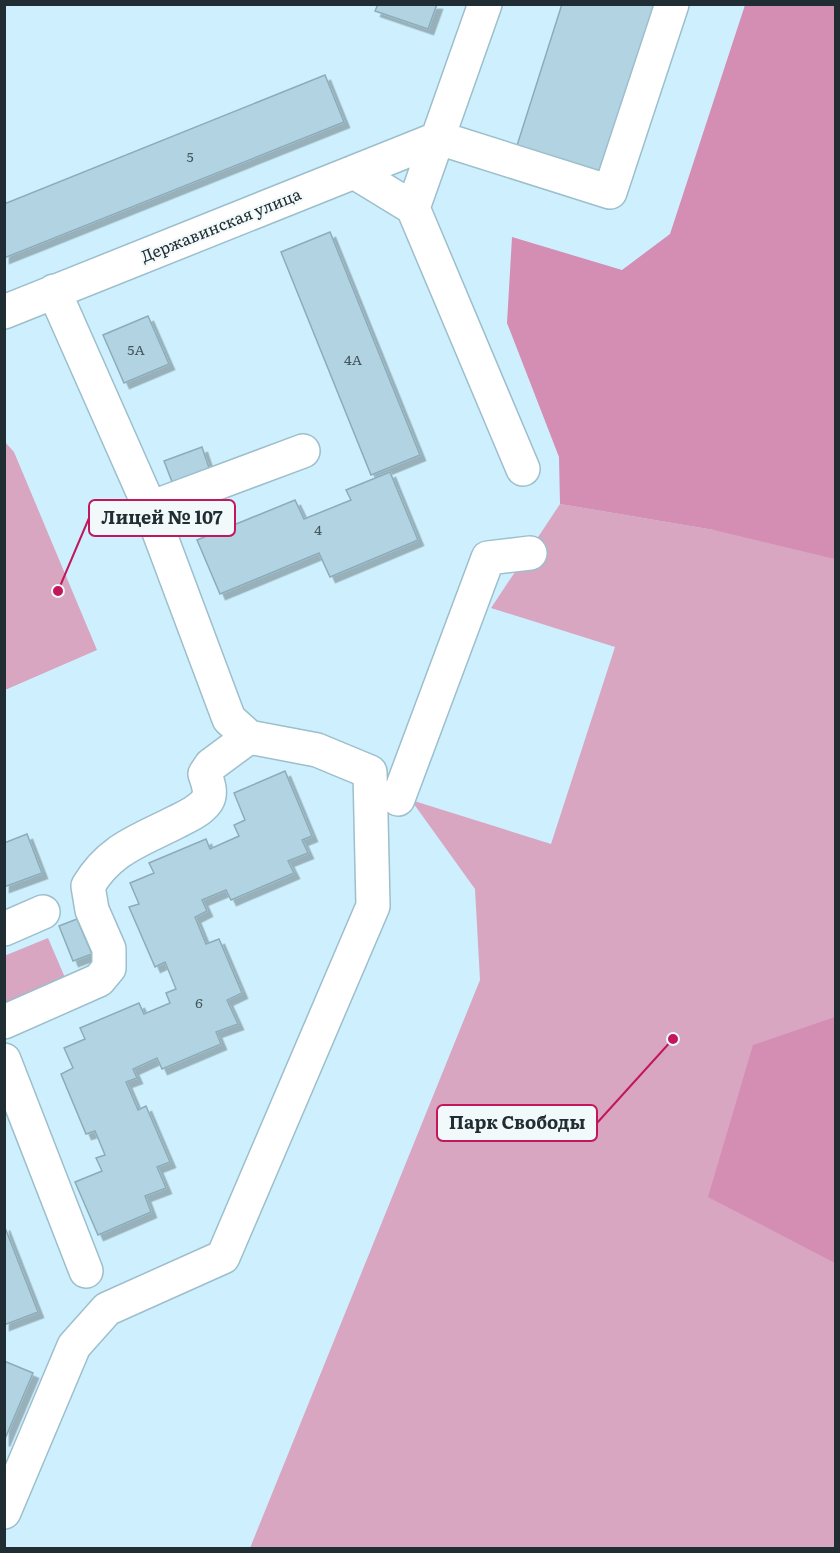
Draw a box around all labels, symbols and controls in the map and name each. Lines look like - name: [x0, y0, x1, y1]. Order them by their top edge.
- house number: 5: [186, 146, 194, 166]
- street label: Державинская улица: [137, 181, 305, 267]
- house number: 5А: [127, 339, 145, 359]
- house number: 4А: [344, 349, 363, 369]
- callout: Лицей № 107: [89, 500, 235, 536]
- text: Лицей № 107: [101, 503, 223, 530]
- house number: 4: [314, 519, 322, 539]
- house number: 6: [195, 992, 203, 1012]
- callout: Парк Свободы: [437, 1105, 597, 1141]
- text: Парк Свободы: [449, 1108, 585, 1135]

